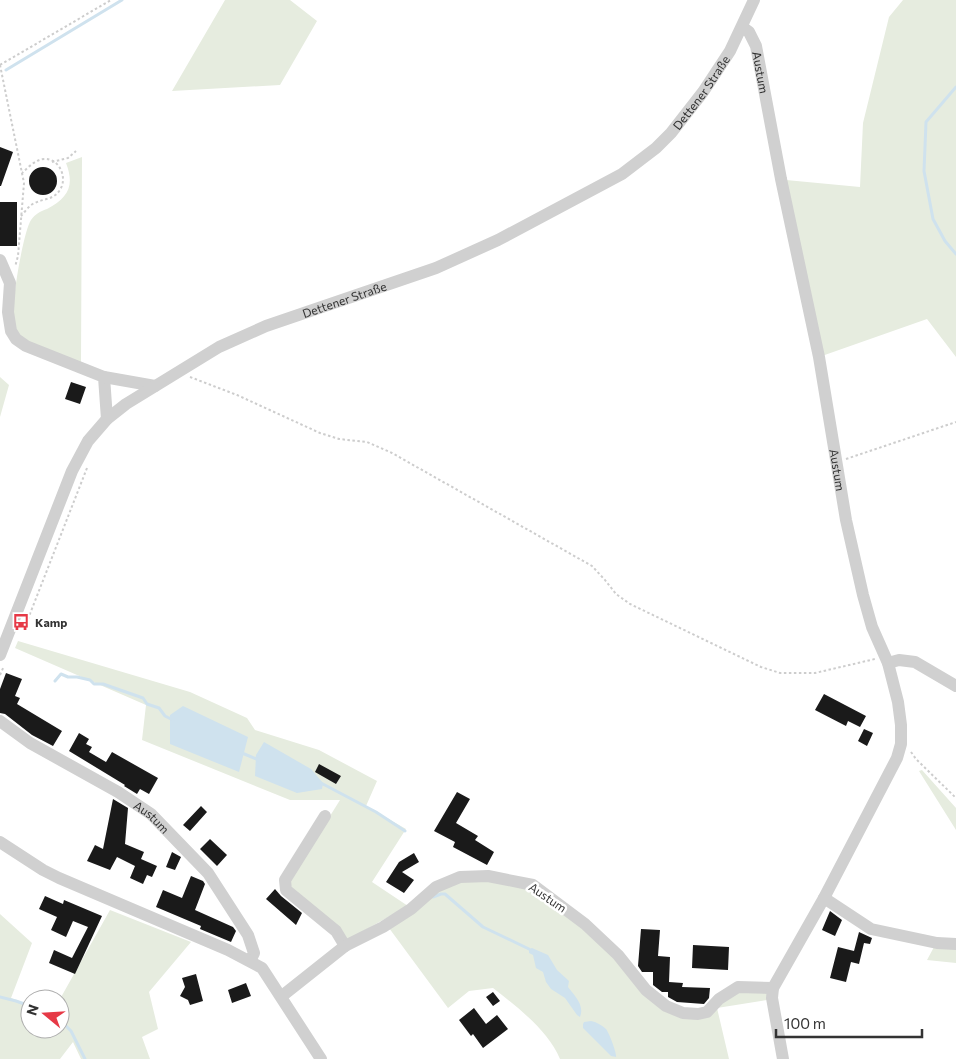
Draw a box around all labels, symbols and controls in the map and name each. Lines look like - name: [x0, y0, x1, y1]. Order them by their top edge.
- street label: Austum: [750, 50, 772, 94]
- street label: Dettener Straße: [669, 53, 732, 132]
- street label: Dettener Straße: [300, 279, 388, 320]
- street label: Austum: [827, 448, 848, 492]
- bus stop icon: Kamp: [11, 612, 31, 632]
- place label: Kamp: [35, 615, 67, 629]
- street label: Austum: [131, 798, 172, 836]
- street label: Austum: [527, 879, 569, 915]
- north arrow: [20, 989, 70, 1039]
- text: N: [22, 1002, 42, 1017]
- scale bar: [776, 1006, 922, 1038]
- text: 100 m: [784, 1014, 826, 1032]

